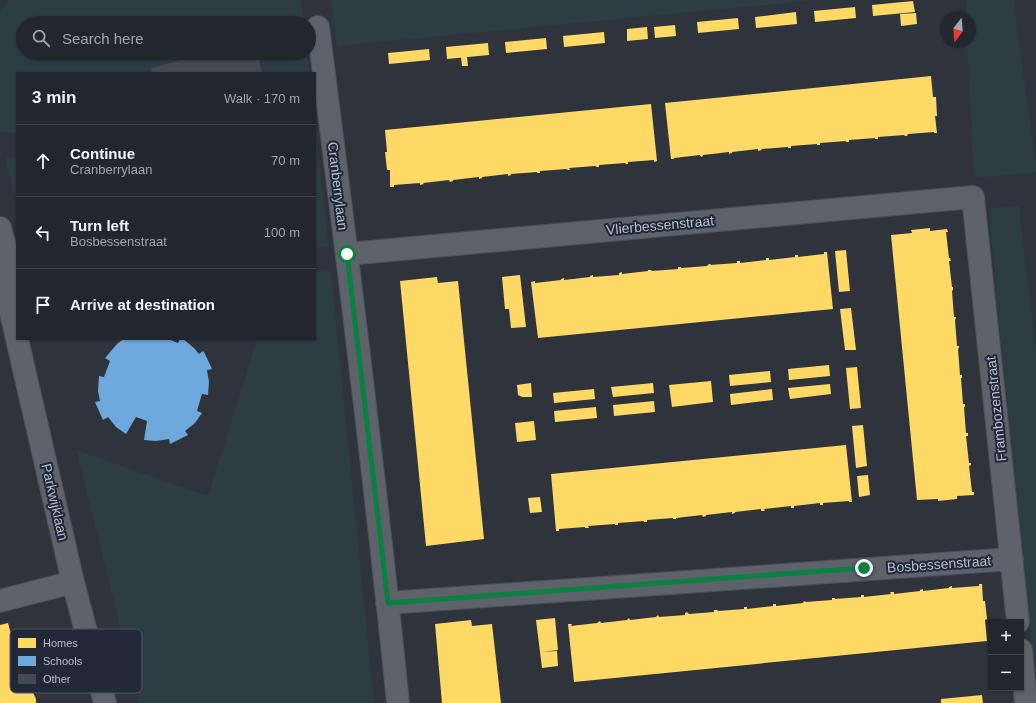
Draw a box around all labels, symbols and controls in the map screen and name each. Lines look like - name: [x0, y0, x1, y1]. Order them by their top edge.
- north arrow: [940, 12, 976, 48]
- search box: [16, 16, 316, 60]
- icon: search: [30, 27, 52, 49]
- text: Search here: [62, 30, 144, 47]
- text: 3 min: [32, 88, 76, 107]
- text: Walk · 170 m: [224, 91, 300, 106]
- street label: Cranberrylaan: [325, 141, 351, 231]
- text: Continue: [70, 145, 135, 162]
- icon: ahead: [32, 150, 54, 172]
- text: 70 m: [271, 153, 300, 168]
- text: Cranberrylaan: [70, 162, 152, 177]
- street label: Vlierbessenstraat: [605, 212, 715, 238]
- text: Turn left: [70, 217, 129, 234]
- icon: left: [32, 222, 54, 244]
- text: 100 m: [264, 225, 300, 240]
- text: Bosbessenstraat: [70, 234, 167, 249]
- route start: [338, 245, 356, 263]
- icon: arrive: [32, 294, 54, 316]
- text: Arrive at destination: [70, 296, 215, 313]
- street label: Frambozenstraat: [983, 355, 1009, 462]
- street label: Parkwijklaan: [38, 462, 72, 542]
- street label: Bosbessenstraat: [886, 552, 992, 576]
- route end: [855, 559, 873, 577]
- map controls: [988, 619, 1024, 691]
- button: +: [988, 619, 1024, 655]
- legend: [10, 629, 142, 693]
- text: Homes: [43, 637, 78, 649]
- text: Schools: [43, 655, 83, 667]
- button: −: [988, 655, 1024, 691]
- text: Other: [43, 673, 71, 685]

